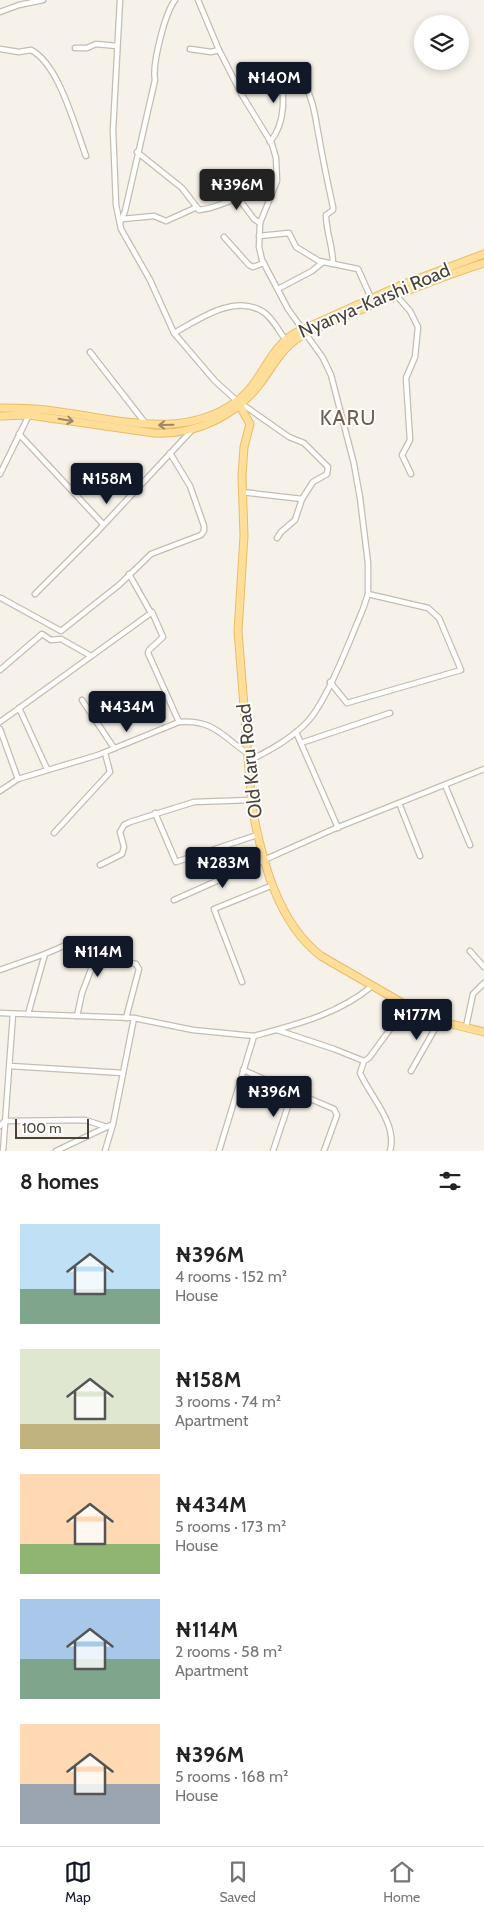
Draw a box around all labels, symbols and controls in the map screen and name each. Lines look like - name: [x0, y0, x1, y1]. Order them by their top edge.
- map controls: [414, 15, 469, 70]
- button: layers: [414, 15, 469, 70]
- pin: ₦140M: [239, 62, 309, 104]
- text: ₦140M: [247, 68, 301, 87]
- pin: ₦396M: [202, 168, 272, 211]
- text: ₦396M: [211, 175, 263, 194]
- street label: Nyanya-Karshi Road: [295, 258, 453, 343]
- district label: KARU: [320, 405, 376, 430]
- one-way arrow: [57, 415, 73, 425]
- one-way arrow: [159, 420, 175, 430]
- pin: ₦158M: [72, 462, 142, 505]
- text: ₦158M: [82, 469, 132, 488]
- pin: ₦434M: [92, 690, 162, 733]
- text: ₦434M: [100, 697, 154, 716]
- street label: Old Karu Road: [232, 703, 267, 819]
- pin: ₦283M: [188, 846, 258, 889]
- text: ₦283M: [197, 853, 250, 872]
- pin: ₦114M: [63, 936, 133, 978]
- text: ₦114M: [74, 942, 122, 961]
- pin: ₦177M: [382, 998, 452, 1041]
- text: ₦177M: [393, 1005, 441, 1024]
- pin: ₦396M: [239, 1076, 309, 1118]
- text: ₦396M: [248, 1082, 300, 1101]
- scale bar: [15, 1116, 89, 1139]
- text: 100 m: [22, 1119, 62, 1137]
- icon: filters: [436, 1167, 464, 1195]
- text: 8 homes: [20, 1169, 99, 1194]
- text: ₦396M: [175, 1242, 244, 1267]
- icon: home: [60, 1244, 120, 1304]
- text: 4 rooms · 152 m²: [175, 1267, 287, 1286]
- text: House: [175, 1286, 218, 1305]
- text: ₦158M: [175, 1367, 241, 1392]
- icon: home: [60, 1369, 120, 1429]
- text: 3 rooms · 74 m²: [175, 1392, 281, 1411]
- text: Apartment: [175, 1411, 248, 1430]
- text: ₦434M: [175, 1492, 247, 1517]
- icon: home: [60, 1494, 120, 1554]
- text: 5 rooms · 173 m²: [175, 1517, 286, 1536]
- text: House: [175, 1536, 218, 1555]
- text: ₦114M: [175, 1617, 238, 1642]
- icon: home: [60, 1619, 120, 1679]
- text: 2 rooms · 58 m²: [175, 1642, 282, 1661]
- text: Apartment: [175, 1661, 248, 1680]
- text: ₦396M: [175, 1742, 244, 1767]
- icon: home: [60, 1744, 120, 1804]
- text: 5 rooms · 168 m²: [175, 1767, 288, 1786]
- text: House: [175, 1786, 218, 1805]
- tab: Map: [64, 1858, 92, 1906]
- tab: Saved: [219, 1858, 256, 1906]
- tab: Home: [383, 1858, 420, 1906]

